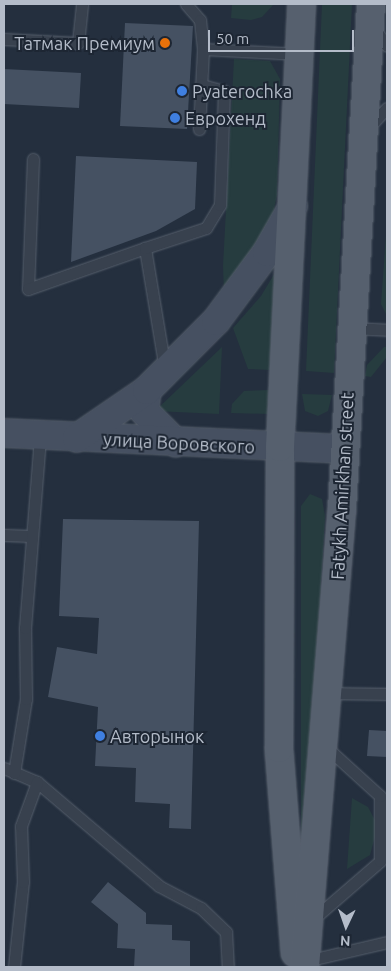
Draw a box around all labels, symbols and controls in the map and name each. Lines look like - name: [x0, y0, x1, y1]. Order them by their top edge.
- scale bar: [211, 20, 357, 52]
- text: 50 m: [216, 30, 249, 47]
- place label: Татмак Премиум: [14, 32, 155, 54]
- marker: Татмак Премиум: [159, 37, 171, 49]
- place label: Pyaterochka: [192, 80, 292, 102]
- marker: Pyaterochka: [176, 85, 188, 97]
- place label: Еврохенд: [185, 107, 266, 129]
- marker: Еврохенд: [169, 112, 181, 124]
- street label: Fatykh Amirkhan street: [326, 392, 358, 580]
- street label: улица Воровского: [103, 428, 255, 458]
- place label: Авторынок: [110, 725, 204, 747]
- marker: Авторынок: [94, 730, 106, 742]
- north arrow: [321, 901, 371, 951]
- text: N: [340, 933, 351, 949]

